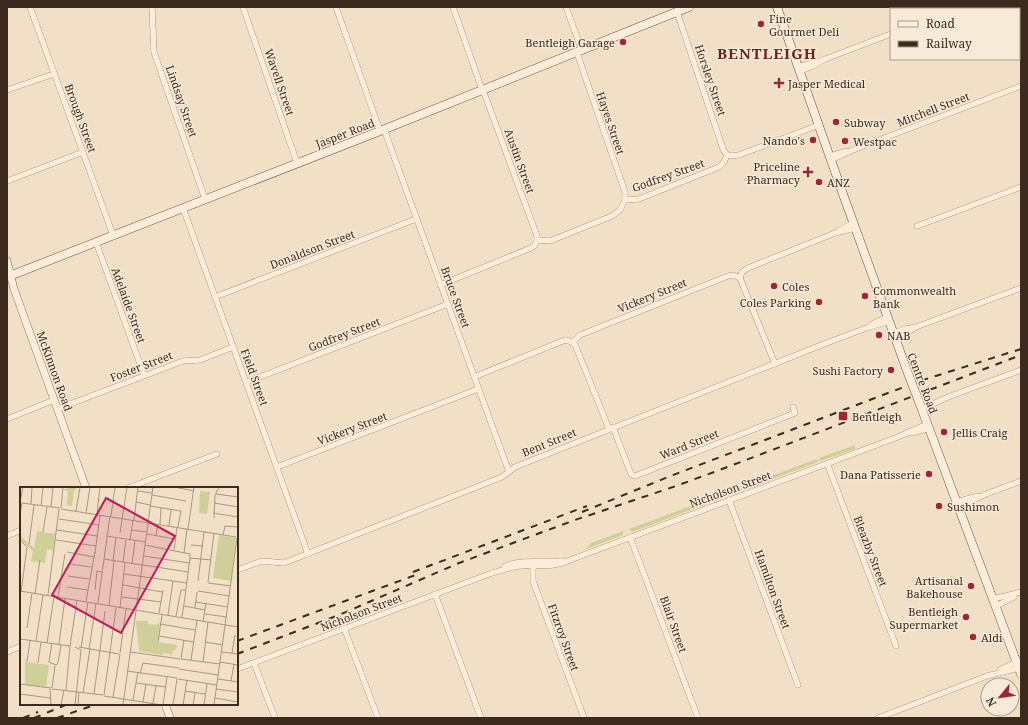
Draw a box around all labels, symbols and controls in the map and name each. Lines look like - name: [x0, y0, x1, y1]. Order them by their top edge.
- legend: [890, 8, 1020, 60]
- place label: Fine Gourmet Deli: [769, 11, 840, 39]
- text: Road: [926, 15, 956, 32]
- marker: Fine Gourmet Deli: [756, 19, 766, 29]
- place label: Bentleigh Garage: [525, 35, 615, 50]
- text: Railway: [926, 35, 972, 52]
- marker: Bentleigh Garage: [618, 37, 628, 47]
- street label: Horsley Street: [692, 42, 730, 118]
- district label: BENTLEIGH: [717, 43, 817, 63]
- street label: Wavell Street: [262, 47, 298, 117]
- street label: Lindsay Street: [163, 63, 201, 139]
- place label: Jasper Medical: [787, 76, 866, 91]
- marker: Jasper Medical: [773, 77, 785, 89]
- street label: Brough Street: [62, 82, 100, 155]
- street label: Mitchell Street: [895, 88, 971, 130]
- street label: Hayes Street: [593, 90, 629, 156]
- street label: Jasper Road: [312, 115, 377, 152]
- place label: Subway: [844, 115, 886, 130]
- marker: Subway: [831, 117, 841, 127]
- street label: Austin Street: [501, 127, 539, 195]
- place label: Nando's: [763, 133, 805, 148]
- place label: Westpac: [853, 134, 897, 149]
- marker: Nando's: [808, 135, 818, 145]
- marker: Westpac: [840, 136, 850, 146]
- street label: Godfrey Street: [630, 155, 706, 195]
- place label: Priceline Pharmacy: [747, 159, 801, 187]
- marker: Priceline Pharmacy: [803, 167, 813, 177]
- place label: ANZ: [827, 175, 850, 190]
- marker: ANZ: [814, 177, 824, 187]
- street label: Donaldson Street: [267, 226, 357, 272]
- street label: Bruce Street: [438, 264, 474, 330]
- street label: Adelaide Street: [108, 265, 150, 345]
- street label: Vickery Street: [615, 274, 689, 316]
- place label: Coles: [782, 279, 809, 294]
- marker: Coles: [769, 281, 779, 291]
- place label: Commonwealth Bank: [873, 283, 956, 311]
- marker: Commonwealth Bank: [860, 291, 870, 301]
- place label: Coles Parking: [740, 295, 811, 310]
- marker: Coles Parking: [814, 297, 824, 307]
- street label: Godfrey Street: [306, 313, 382, 355]
- place label: NAB: [887, 328, 910, 343]
- street label: McKinnon Road: [34, 329, 76, 413]
- marker: NAB: [874, 330, 884, 340]
- street label: Field Street: [238, 346, 272, 408]
- street label: Foster Street: [108, 347, 175, 385]
- street label: Centre Road: [905, 350, 942, 416]
- place label: Sushi Factory: [812, 363, 884, 378]
- marker: Sushi Factory: [886, 365, 896, 375]
- street label: Vickery Street: [315, 408, 389, 448]
- place label: Bentleigh: [852, 409, 902, 424]
- marker: Bentleigh: [837, 410, 849, 422]
- street label: Bent Street: [519, 424, 579, 460]
- street label: Ward Street: [657, 425, 721, 463]
- place label: Jellis Craig: [951, 425, 1007, 440]
- marker: Jellis Craig: [939, 427, 949, 437]
- street label: Nicholson Street: [687, 467, 773, 511]
- place label: Dana Patisserie: [840, 467, 921, 482]
- marker: Dana Patisserie: [924, 469, 934, 479]
- inset map: [20, 487, 238, 705]
- place label: Sushimon: [947, 499, 999, 514]
- marker: Sushimon: [934, 501, 944, 511]
- street label: Bleazby Street: [851, 513, 891, 589]
- street label: Hamilton Street: [752, 547, 794, 631]
- place label: Artisanal Bakehouse: [906, 573, 964, 601]
- marker: Artisanal Bakehouse: [966, 581, 976, 591]
- street label: Nicholson Street: [318, 590, 404, 634]
- street label: Blair Street: [657, 594, 691, 654]
- street label: Fitzroy Street: [545, 601, 583, 673]
- place label: Bentleigh Supermarket: [889, 604, 958, 632]
- marker: Bentleigh Supermarket: [961, 612, 971, 622]
- place label: Aldi: [981, 630, 1003, 645]
- marker: Aldi: [968, 632, 978, 642]
- north arrow: [980, 677, 1020, 717]
- text: N: [982, 694, 999, 710]

